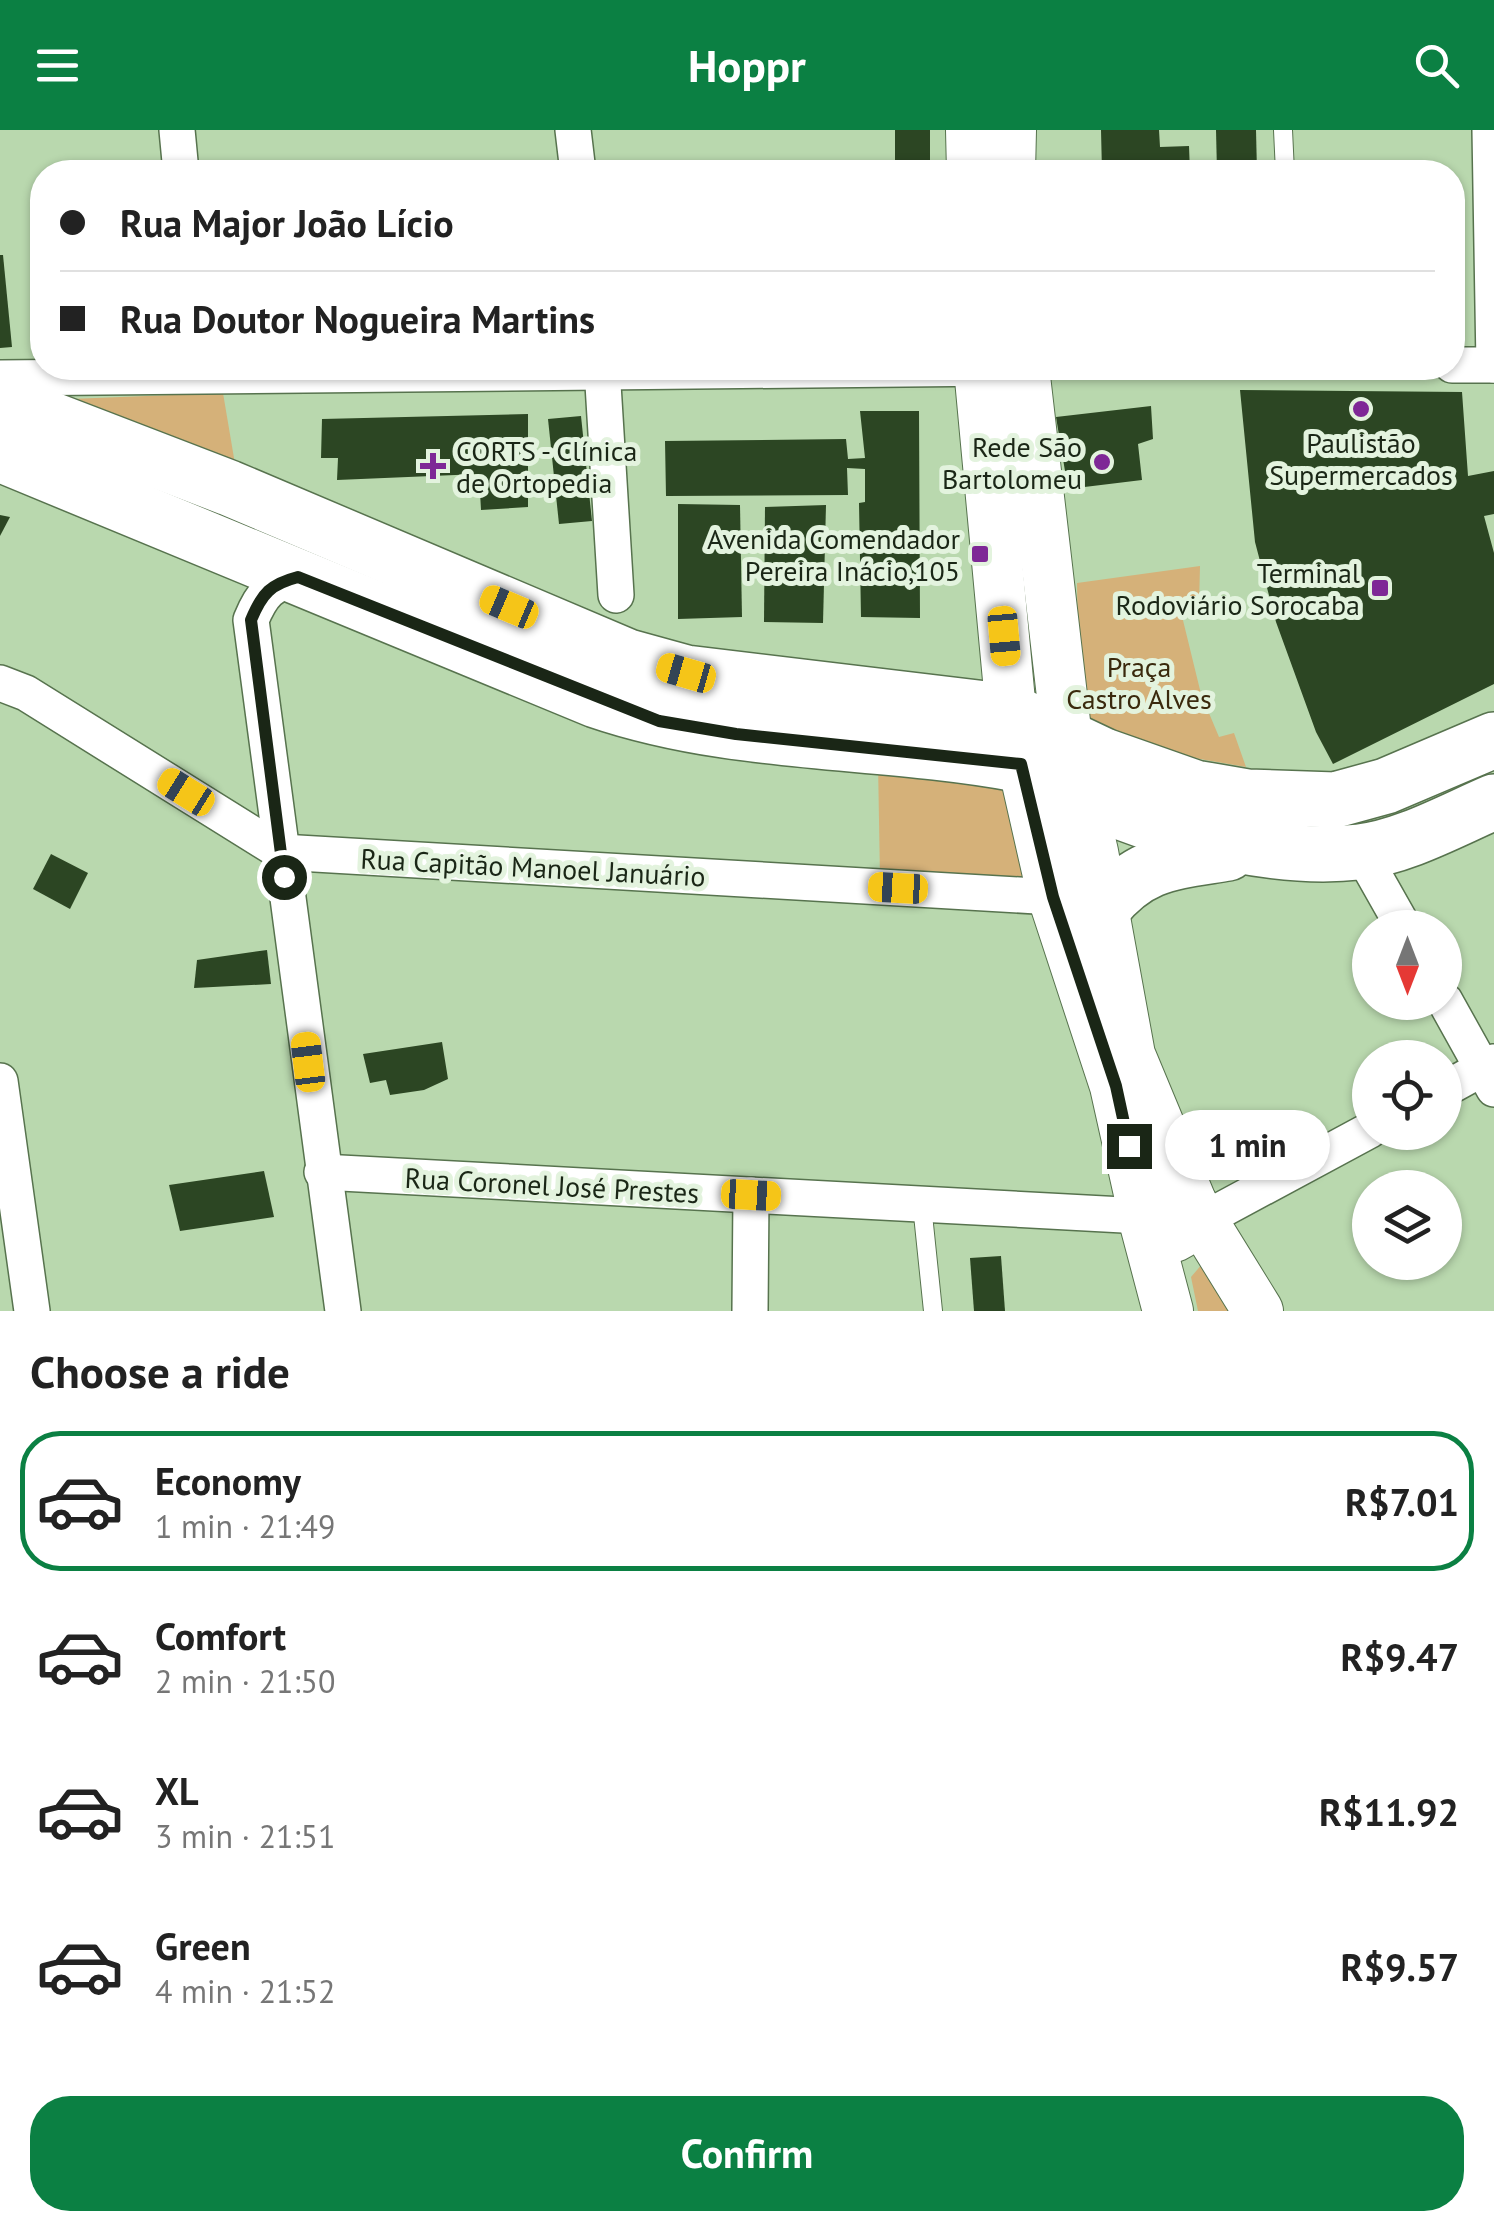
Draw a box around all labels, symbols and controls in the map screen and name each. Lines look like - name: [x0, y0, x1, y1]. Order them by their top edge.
- text: Hoppr: [688, 36, 806, 94]
- icon: menu: [30, 38, 85, 93]
- icon: search: [1409, 38, 1464, 93]
- text: Rua Major João Lício: [120, 198, 454, 247]
- text: Rua Doutor Nogueira Martins: [120, 294, 595, 343]
- marker: Paulistão Supermercados: [1350, 398, 1372, 420]
- place label: Paulistão Supermercados: [1269, 424, 1453, 493]
- place label: Rede São Bartolomeu: [942, 428, 1082, 497]
- place label: CORTS - Clínica de Ortopedia: [456, 432, 637, 501]
- marker: Rede São Bartolomeu: [1091, 451, 1113, 473]
- marker: CORTS - Clínica de Ortopedia: [420, 453, 446, 479]
- place label: Avenida Comendador Pereira Inácio,105: [707, 520, 960, 589]
- marker: Avenida Comendador Pereira Inácio,105: [969, 543, 991, 565]
- place label: Terminal Rodoviário Sorocaba: [1116, 554, 1360, 623]
- marker: Terminal Rodoviário Sorocaba: [1369, 577, 1391, 599]
- car: [476, 581, 542, 633]
- car: [986, 605, 1022, 667]
- park label: Praça Castro Alves: [1066, 648, 1212, 717]
- car: [653, 650, 719, 696]
- car: [153, 763, 219, 821]
- street label: Rua Capitão Manoel Januário: [360, 839, 706, 895]
- route start: [262, 855, 307, 900]
- car: [867, 871, 929, 905]
- north arrow: [1352, 910, 1462, 1020]
- map controls: [1352, 910, 1462, 1280]
- car: [289, 1030, 327, 1094]
- button: locate: [1352, 1040, 1462, 1150]
- callout: 1 min: [1164, 1111, 1329, 1181]
- route end: [1107, 1124, 1152, 1169]
- text: 1 min: [1208, 1124, 1287, 1166]
- street label: Rua Coronel José Prestes: [404, 1159, 700, 1211]
- button: layers: [1352, 1170, 1462, 1280]
- car: [720, 1178, 782, 1212]
- text: Choose a ride: [30, 1342, 290, 1400]
- icon: car: [35, 1456, 125, 1546]
- text: Economy: [155, 1456, 301, 1505]
- text: R$7.01: [1345, 1477, 1459, 1526]
- text: 1 min · 21:49: [155, 1505, 335, 1547]
- icon: car: [35, 1611, 125, 1701]
- text: Comfort: [155, 1611, 286, 1660]
- text: R$9.47: [1341, 1632, 1459, 1681]
- text: 2 min · 21:50: [155, 1660, 335, 1702]
- icon: car: [35, 1766, 125, 1856]
- text: XL: [155, 1766, 199, 1815]
- text: R$11.92: [1319, 1787, 1459, 1836]
- text: 3 min · 21:51: [155, 1815, 335, 1857]
- icon: car: [35, 1921, 125, 2011]
- text: Green: [155, 1921, 251, 1970]
- text: R$9.57: [1341, 1942, 1459, 1991]
- text: 4 min · 21:52: [155, 1970, 335, 2012]
- button: Confirm: [30, 2096, 1464, 2211]

